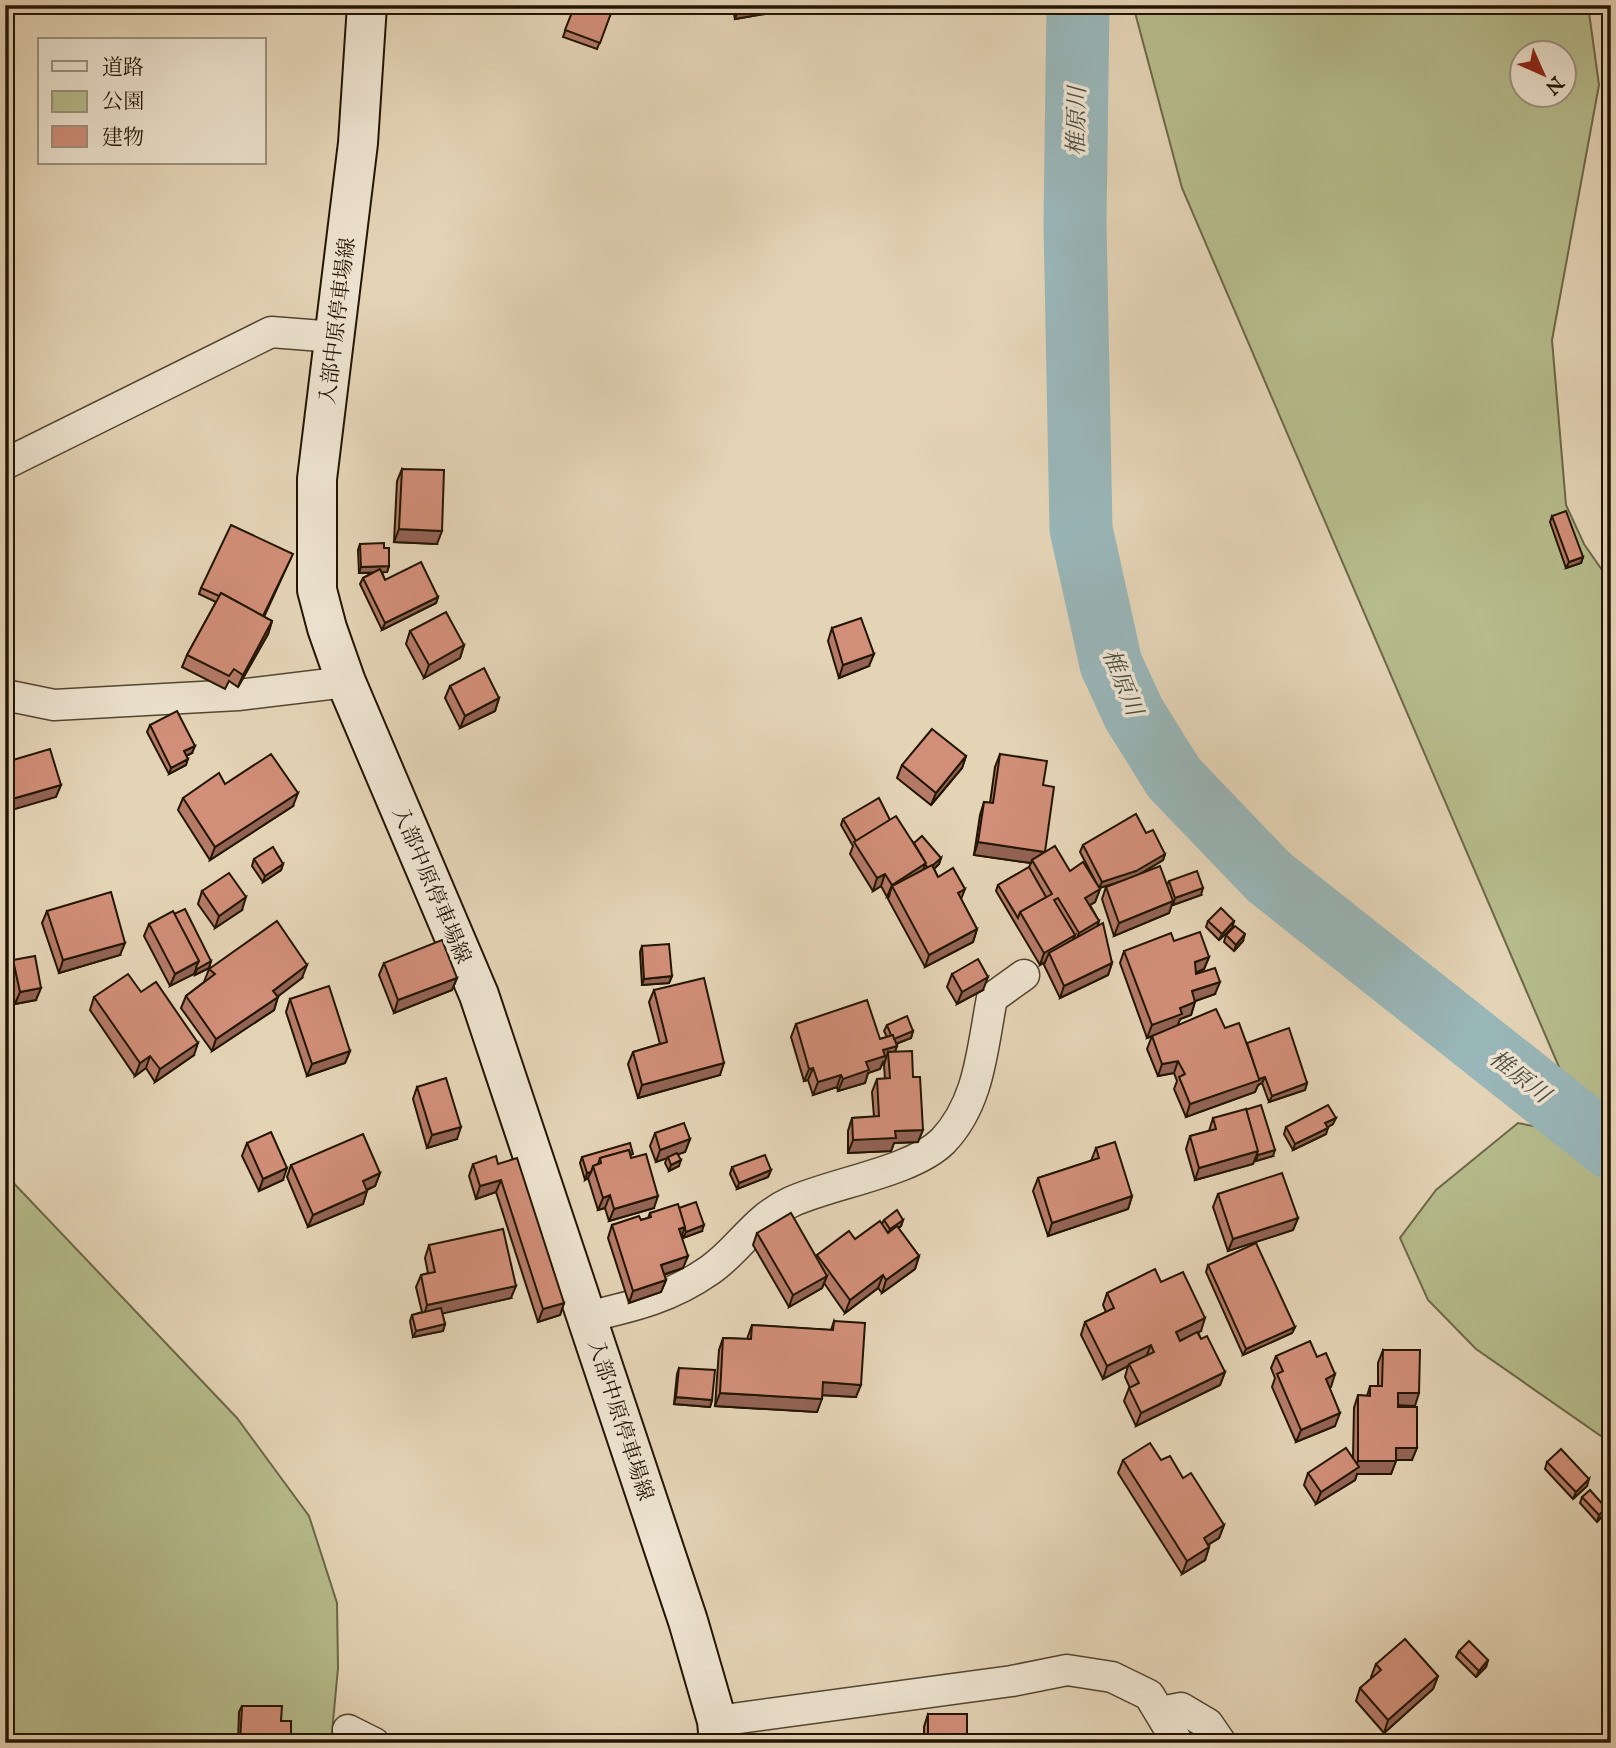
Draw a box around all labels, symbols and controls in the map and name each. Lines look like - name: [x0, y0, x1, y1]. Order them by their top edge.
- legend: [38, 38, 266, 164]
- north arrow: [1508, 38, 1578, 108]
- text: 道路: [102, 55, 144, 82]
- text: N: [1539, 70, 1569, 99]
- water label: 椎原川: [1062, 83, 1093, 156]
- text: 公園: [102, 89, 144, 116]
- text: 建物: [102, 125, 144, 152]
- street label: 入部中原停車場線: [315, 236, 362, 406]
- water label: 椎原川: [1095, 645, 1149, 723]
- street label: 入部中原停車場線: [385, 803, 476, 968]
- water label: 椎原川: [1483, 1045, 1558, 1112]
- street label: 入部中原停車場線: [581, 1336, 658, 1505]

